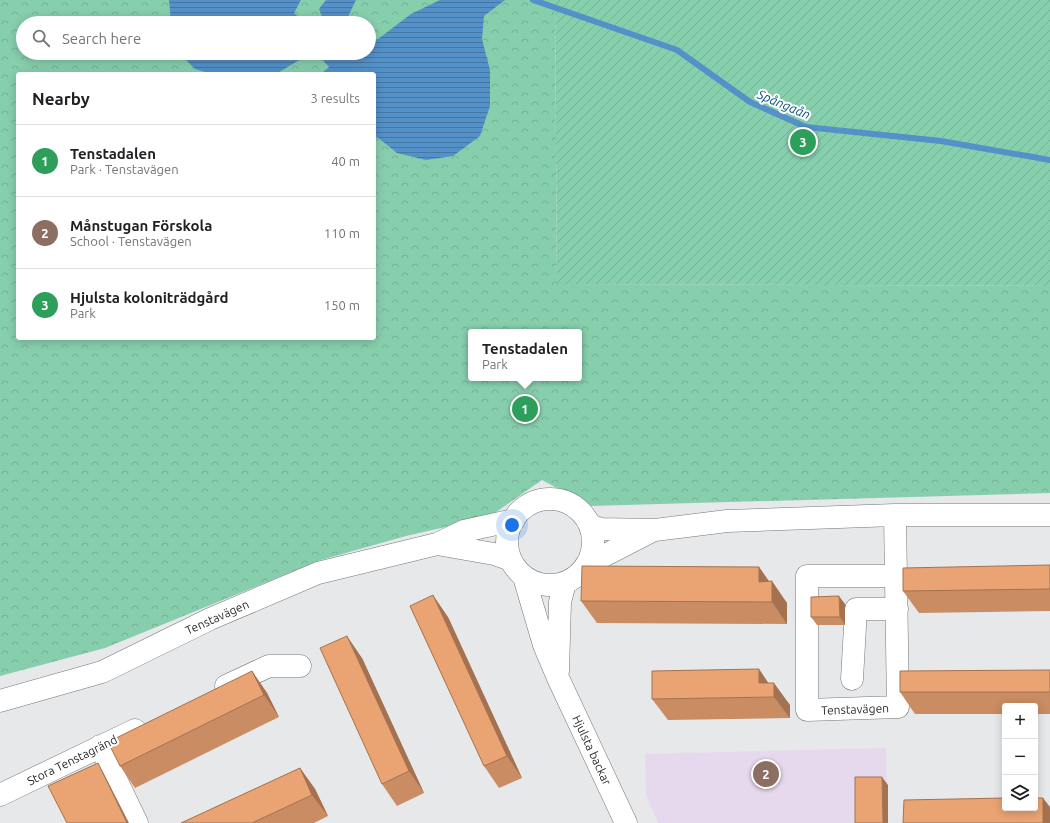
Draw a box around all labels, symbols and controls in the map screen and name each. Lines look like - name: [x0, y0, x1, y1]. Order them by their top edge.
- search box: [16, 16, 376, 60]
- icon: search: [30, 27, 52, 49]
- text: Search here: [62, 30, 141, 47]
- water label: Spångaån: [755, 86, 813, 121]
- text: Nearby: [32, 89, 90, 108]
- text: 3 results: [310, 91, 360, 105]
- pin: 3: [790, 127, 816, 157]
- text: Tenstadalen: [70, 145, 156, 162]
- text: 1: [41, 154, 49, 168]
- text: 40 m: [331, 154, 360, 168]
- text: Park · Tenstavägen: [70, 162, 179, 176]
- text: Månstugan Förskola: [70, 217, 212, 234]
- text: 2: [41, 226, 49, 240]
- text: 110 m: [324, 226, 360, 240]
- text: School · Tenstavägen: [70, 234, 192, 248]
- text: Hjulsta koloniträdgård: [70, 289, 229, 306]
- text: 3: [41, 298, 49, 312]
- text: 150 m: [324, 298, 360, 312]
- text: Park: [70, 306, 96, 320]
- popup: [468, 329, 582, 381]
- text: Tenstadalen: [482, 340, 568, 357]
- text: Park: [482, 357, 508, 371]
- pin: 1: [512, 394, 538, 424]
- your location: [502, 515, 522, 535]
- street label: Tenstavägen: [183, 597, 251, 637]
- street label: Tenstavägen: [821, 701, 889, 717]
- map controls: [1002, 703, 1038, 811]
- button: +: [1002, 703, 1038, 739]
- street label: Hjulsta backar: [570, 713, 614, 787]
- street label: Stora Tenstagränd: [25, 733, 119, 787]
- button: −: [1002, 739, 1038, 775]
- pin: 2: [753, 759, 779, 789]
- button: layers: [1002, 775, 1038, 811]

